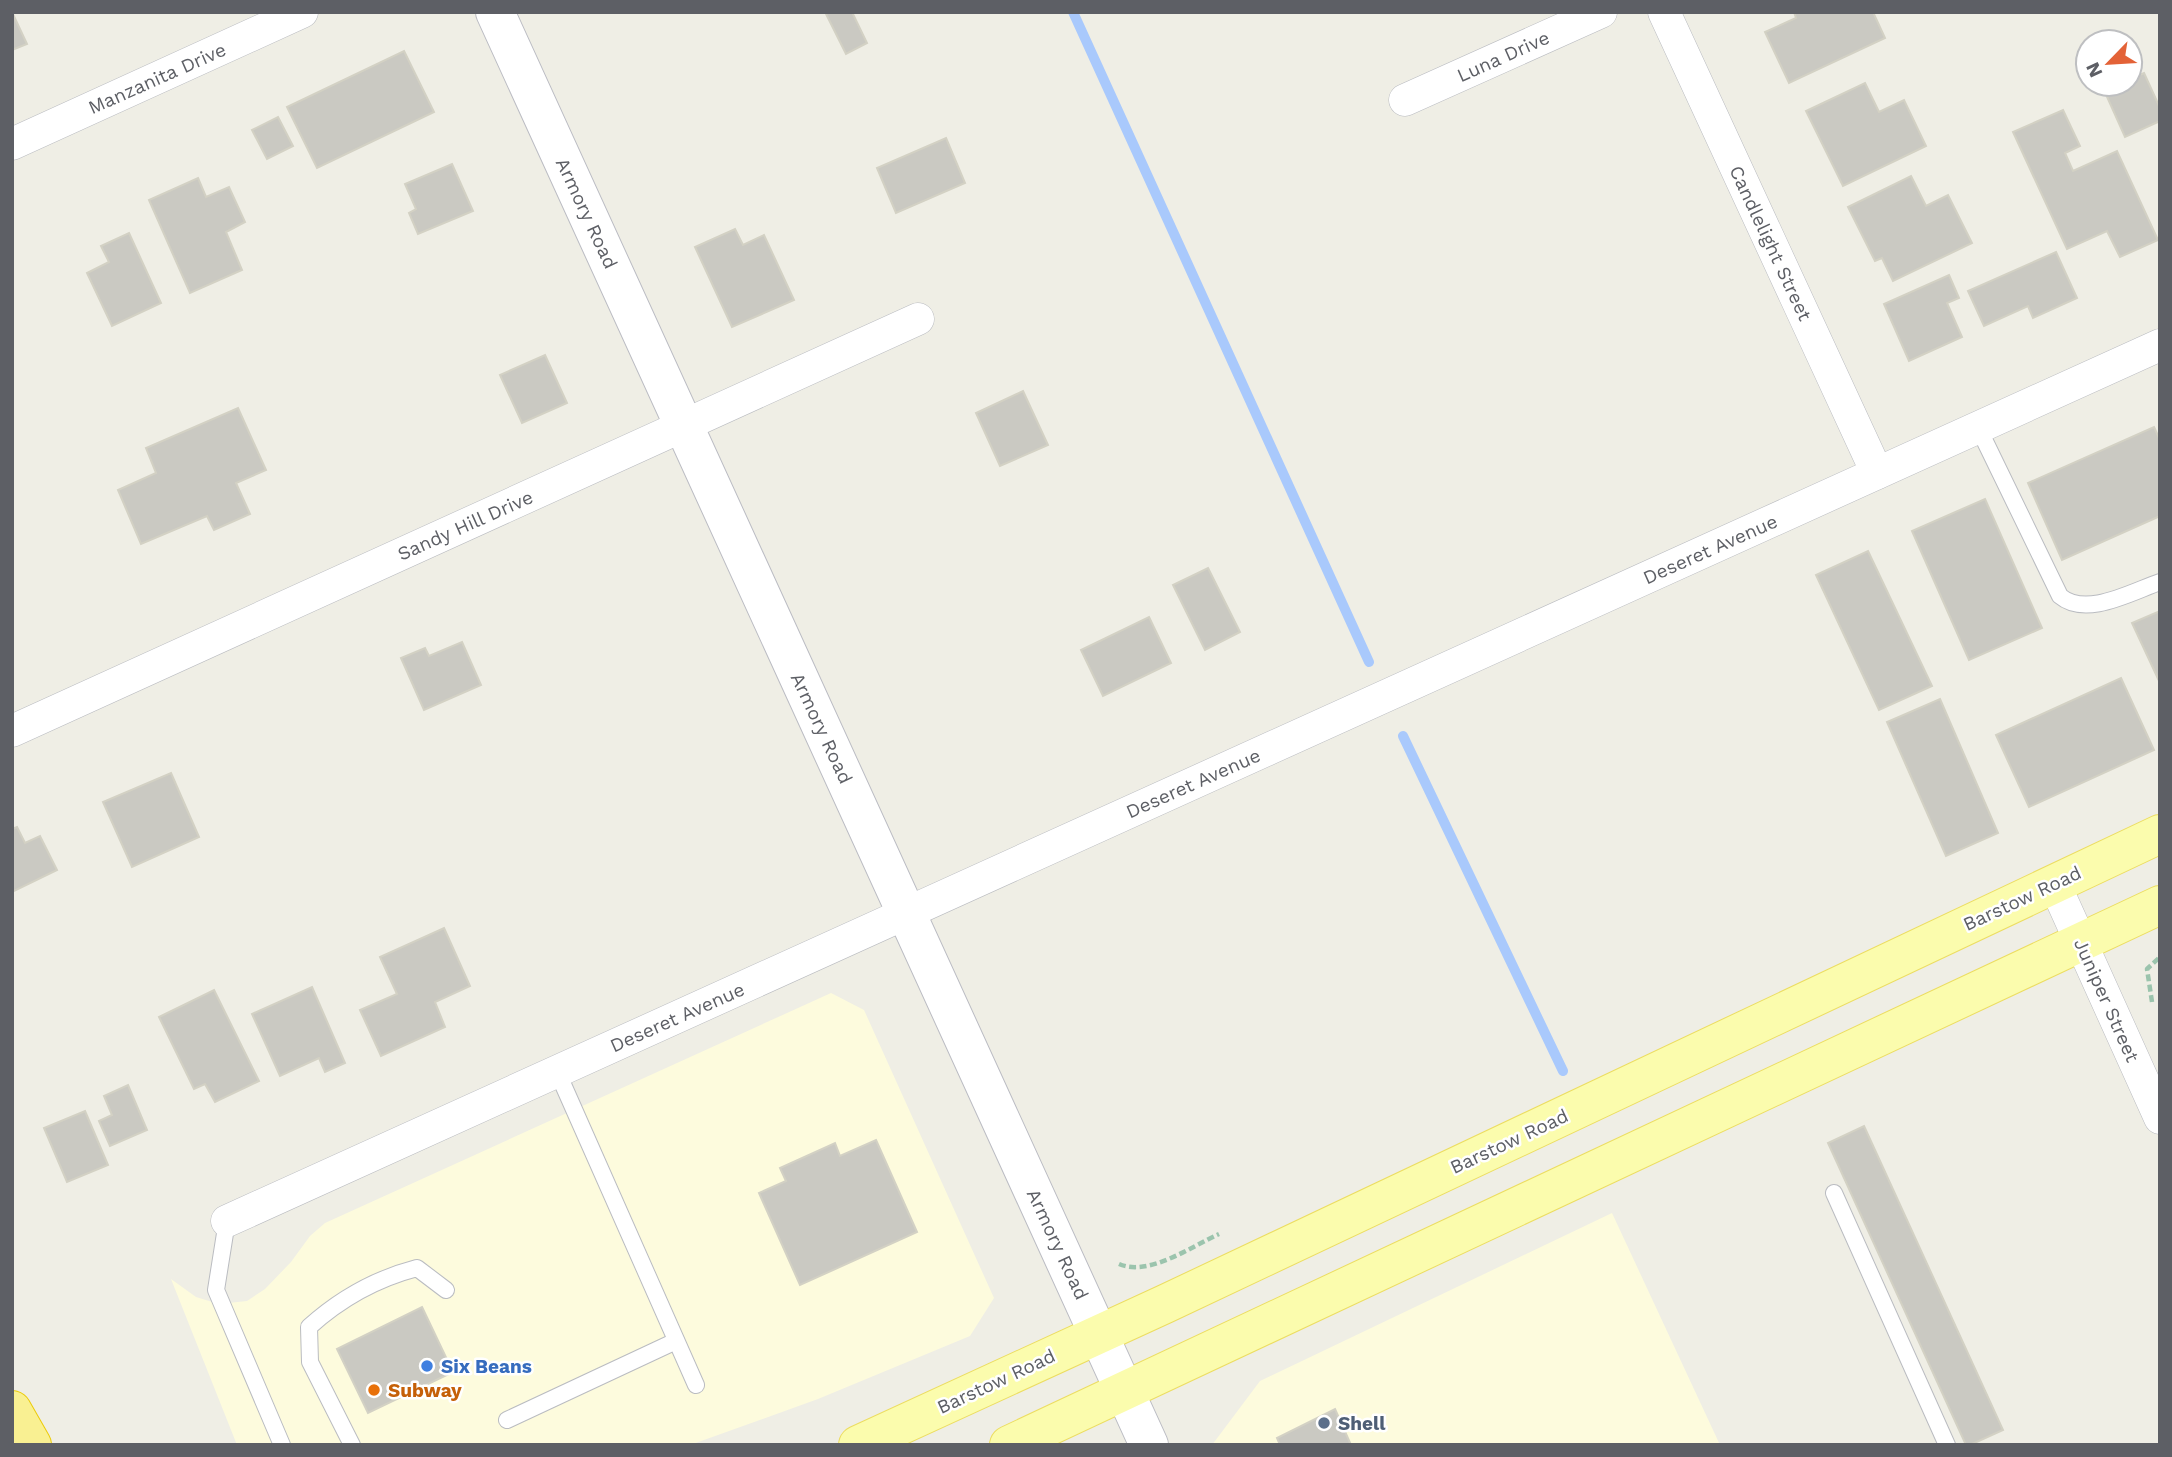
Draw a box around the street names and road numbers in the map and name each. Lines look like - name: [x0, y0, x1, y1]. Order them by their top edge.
- street label: Luna Drive: [1453, 26, 1553, 87]
- street label: Manzanita Drive: [85, 38, 230, 119]
- street label: Armory Road: [551, 154, 622, 272]
- street label: Candlelight Street: [1725, 162, 1817, 324]
- street label: Sandy Hill Drive: [394, 485, 537, 566]
- street label: Deseret Avenue: [1639, 510, 1781, 589]
- street label: Armory Road: [786, 669, 857, 787]
- street label: Deseret Avenue: [1122, 744, 1264, 823]
- street label: Barstow Road: [1959, 861, 2085, 936]
- street label: Juniper Street: [2069, 935, 2144, 1066]
- street label: Deseret Avenue: [606, 978, 748, 1057]
- street label: Barstow Road: [1446, 1104, 1572, 1179]
- street label: Armory Road: [1022, 1185, 1093, 1303]
- street label: Barstow Road: [933, 1344, 1059, 1419]

